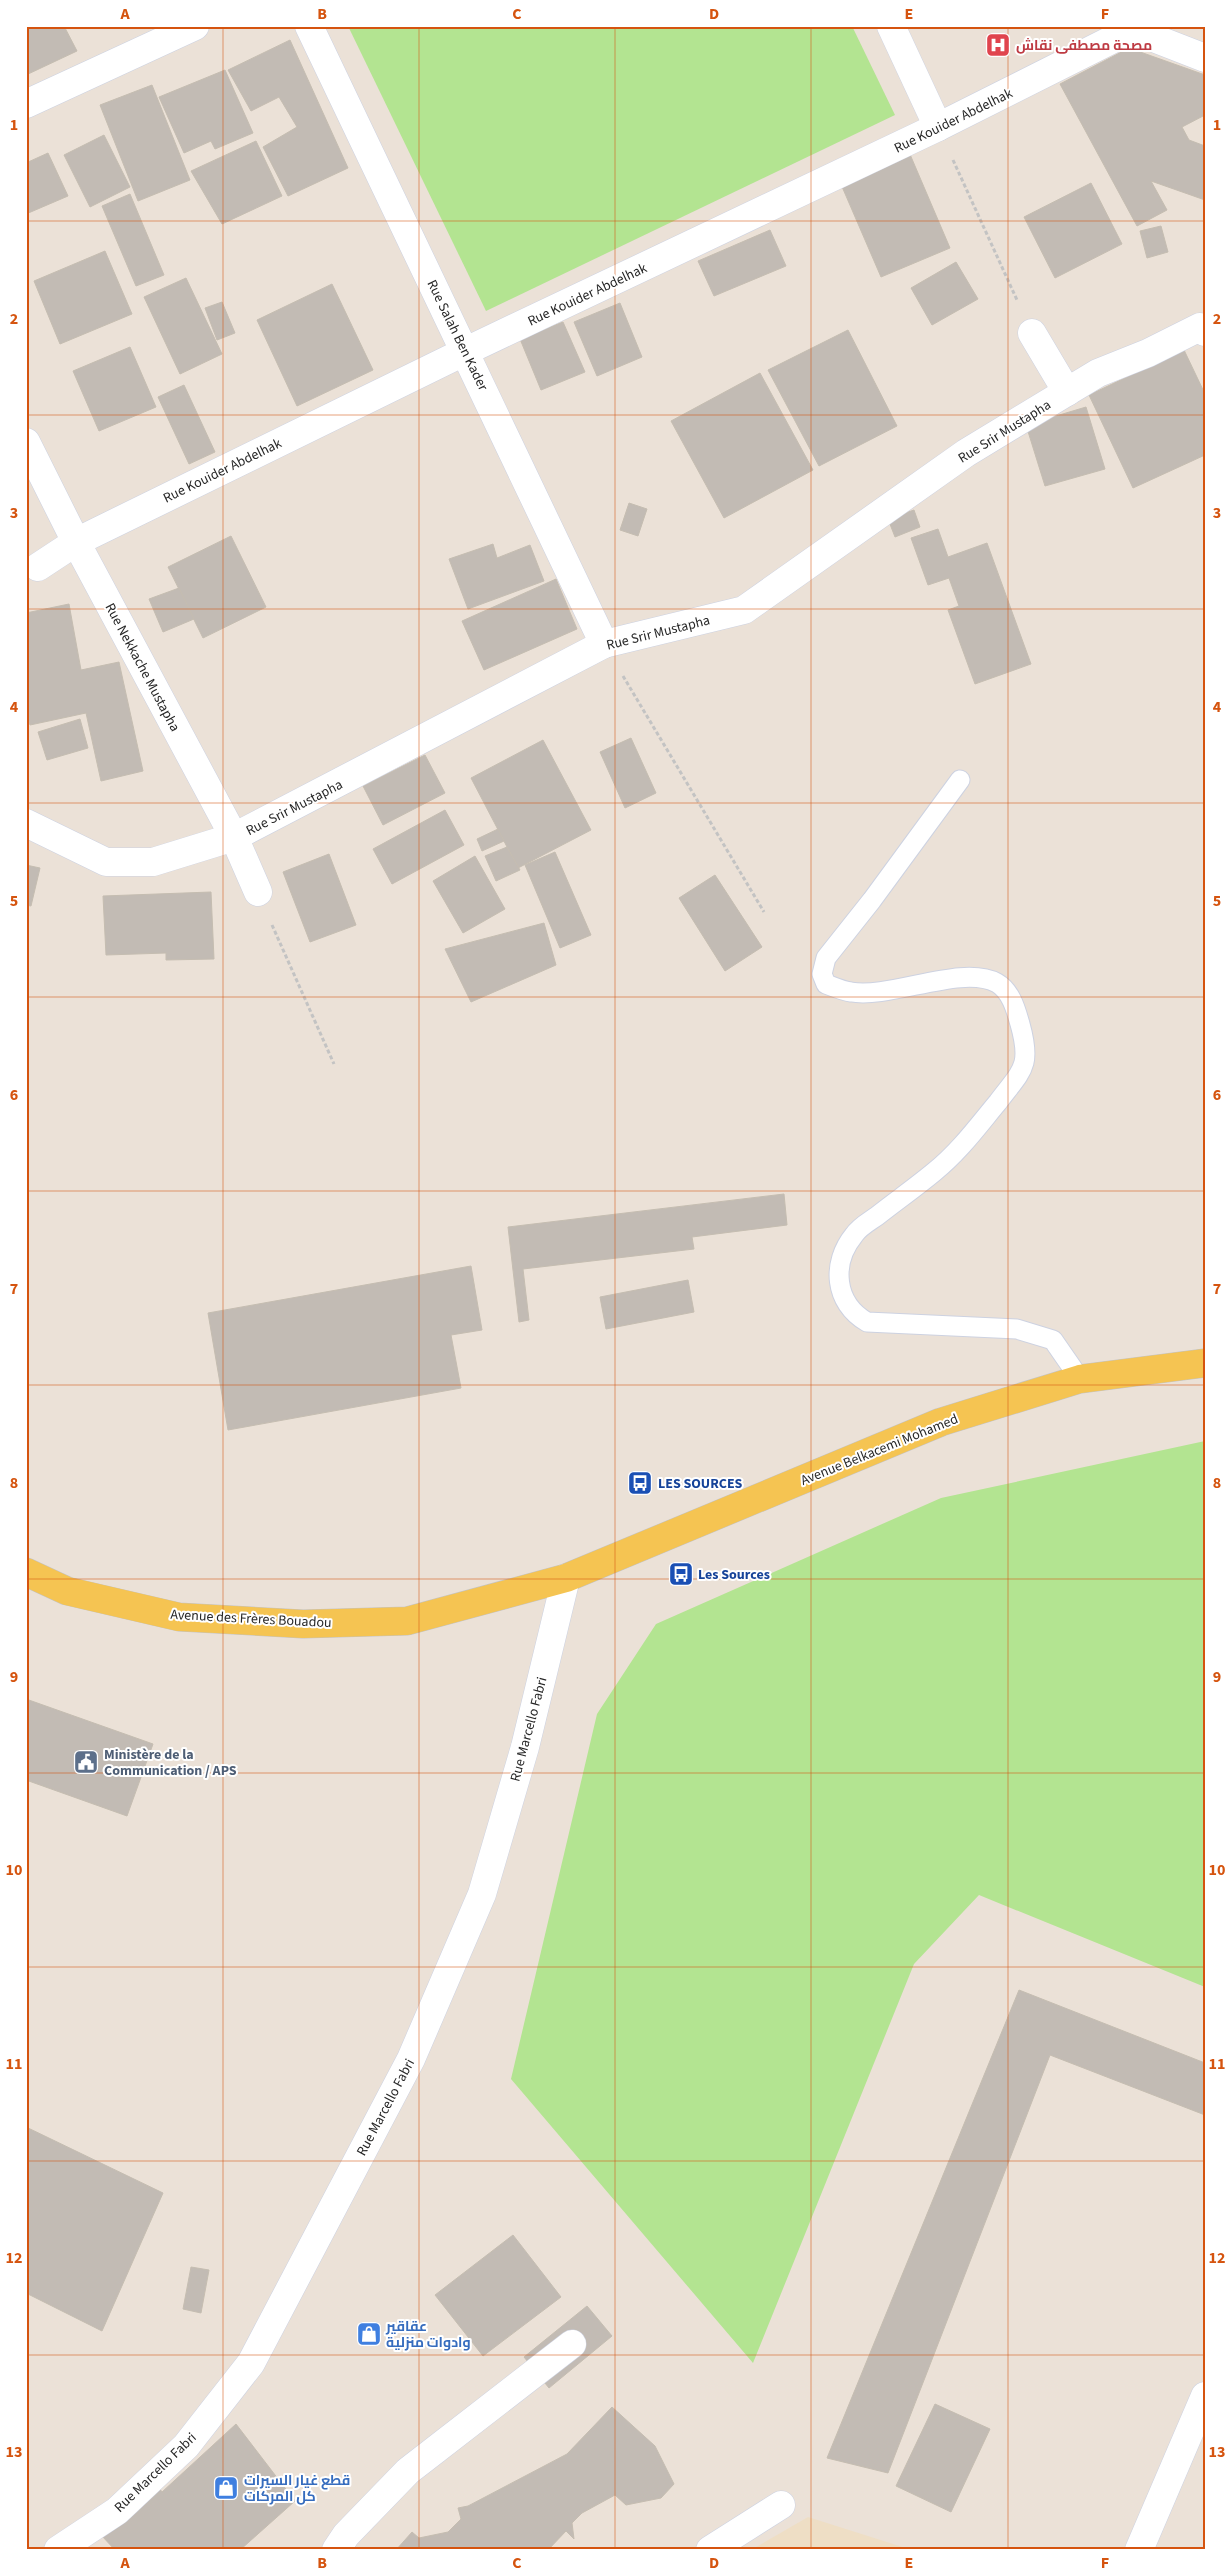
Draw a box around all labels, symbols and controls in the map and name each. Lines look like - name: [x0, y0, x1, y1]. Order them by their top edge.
- text: A: [119, 3, 130, 25]
- text: B: [317, 3, 327, 25]
- text: C: [512, 3, 522, 25]
- text: D: [709, 3, 719, 25]
- text: E: [905, 3, 913, 25]
- text: F: [1101, 3, 1109, 25]
- hospital icon: مصحة مصطفى نقاش: [985, 32, 1011, 58]
- place label: مصحة مصطفى نقاش: [1016, 36, 1152, 56]
- street label: Rue Kouider Abdelhak: [891, 83, 1016, 158]
- text: 1: [10, 114, 18, 136]
- text: 1: [1213, 114, 1221, 136]
- street label: Rue Kouider Abdelhak: [524, 258, 650, 331]
- street label: Rue Salah Ben Kader: [422, 277, 493, 394]
- text: 2: [10, 308, 18, 330]
- text: 2: [1213, 308, 1221, 330]
- street label: Rue Srir Mustapha: [954, 395, 1055, 468]
- street label: Rue Kouider Abdelhak: [160, 433, 285, 508]
- text: 3: [10, 502, 18, 524]
- text: 3: [1213, 502, 1221, 524]
- street label: Rue Nekkache Mustapha: [100, 600, 185, 735]
- street label: Rue Srir Mustapha: [604, 610, 712, 656]
- text: 4: [10, 696, 19, 718]
- text: 4: [1213, 696, 1222, 718]
- street label: Rue Srir Mustapha: [243, 775, 346, 841]
- text: 5: [10, 890, 18, 912]
- text: 5: [1213, 890, 1221, 912]
- text: 6: [10, 1084, 18, 1106]
- text: 6: [1213, 1084, 1221, 1106]
- text: 7: [10, 1278, 18, 1300]
- text: 7: [1213, 1278, 1221, 1300]
- street label: Avenue Belkacemi Mohamed: [798, 1409, 961, 1491]
- bus stop icon: LES SOURCES: [627, 1470, 653, 1496]
- text: 8: [10, 1472, 18, 1494]
- text: 8: [1213, 1472, 1221, 1494]
- place label: LES SOURCES: [658, 1474, 743, 1494]
- bus stop icon: Les Sources: [668, 1561, 694, 1587]
- place label: Les Sources: [698, 1565, 770, 1585]
- street label: Avenue des Frères Bouadou: [170, 1605, 332, 1633]
- text: 9: [10, 1666, 18, 1688]
- text: 9: [1213, 1666, 1221, 1688]
- street label: Rue Marcello Fabri: [505, 1675, 553, 1784]
- place label: Ministère de la Communication / APS: [104, 1745, 237, 1781]
- public building icon: Ministère de la Communication / APS: [73, 1749, 99, 1775]
- text: 10: [6, 1859, 22, 1881]
- text: 10: [1209, 1859, 1225, 1881]
- text: 11: [6, 2053, 22, 2075]
- text: 11: [1209, 2053, 1225, 2075]
- street label: Rue Marcello Fabri: [352, 2055, 420, 2160]
- text: 12: [6, 2247, 22, 2269]
- text: 12: [1209, 2247, 1225, 2269]
- place label: عقاقير وادوات منزلية: [385, 2317, 471, 2353]
- shop icon: عقاقير وادوات منزلية: [356, 2321, 382, 2347]
- street label: Rue Marcello Fabri: [110, 2428, 201, 2517]
- text: 13: [6, 2441, 22, 2463]
- text: 13: [1209, 2441, 1225, 2463]
- place label: قطع غيار السيرات كل المركات: [244, 2471, 350, 2507]
- shop icon: قطع غيار السيرات كل المركات: [213, 2475, 239, 2501]
- text: A: [119, 2552, 130, 2574]
- text: B: [317, 2552, 327, 2574]
- text: C: [512, 2552, 522, 2574]
- text: D: [709, 2552, 719, 2574]
- text: E: [905, 2552, 913, 2574]
- text: F: [1101, 2552, 1109, 2574]

